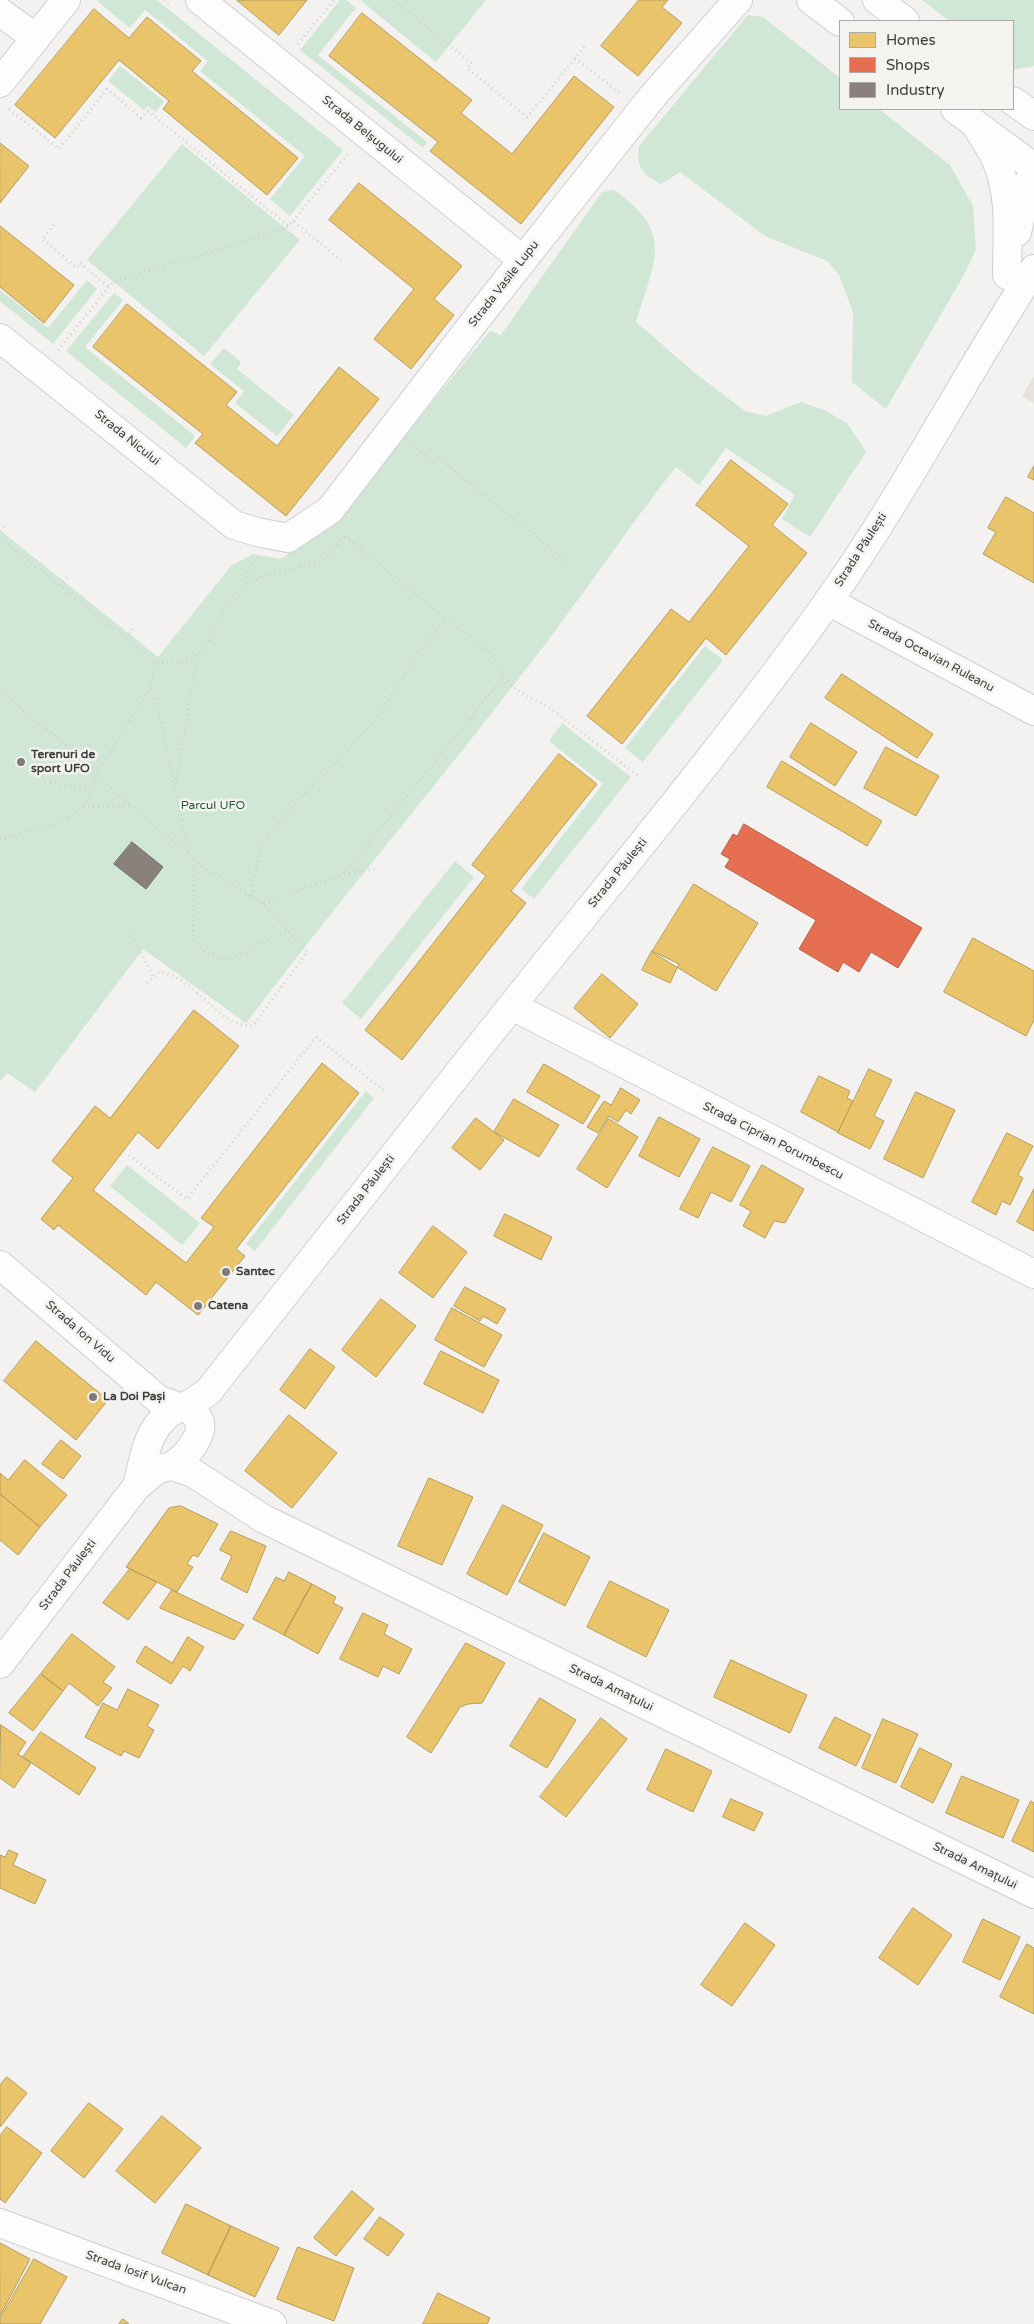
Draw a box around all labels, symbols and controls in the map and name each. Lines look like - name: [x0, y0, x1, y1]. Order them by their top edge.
- legend: [839, 20, 1014, 110]
- text: Homes: [886, 31, 936, 49]
- text: Shops: [886, 56, 930, 74]
- text: Industry: [886, 81, 945, 99]
- street label: Strada Belșugului: [319, 93, 405, 167]
- street label: Strada Vasile Lupu: [466, 238, 542, 330]
- street label: Strada Nicului: [91, 407, 163, 469]
- street label: Strada Păulești: [832, 510, 890, 590]
- street label: Strada Octavian Ruleanu: [865, 617, 997, 695]
- place label: Terenuri de sport UFO: [31, 748, 95, 776]
- marker: Terenuri de sport UFO: [15, 756, 27, 768]
- park label: Parcul UFO: [181, 799, 245, 813]
- street label: Strada Păulești: [586, 835, 650, 911]
- street label: Strada Ciprian Porumbescu: [700, 1099, 846, 1183]
- street label: Strada Păulești: [334, 1152, 398, 1228]
- place label: Santec: [236, 1265, 275, 1279]
- marker: Santec: [220, 1266, 232, 1278]
- street label: Strada Ion Vidu: [42, 1298, 118, 1366]
- place label: Catena: [208, 1299, 248, 1313]
- marker: Catena: [192, 1300, 204, 1312]
- place label: La Doi Pași: [103, 1390, 165, 1404]
- marker: La Doi Pași: [87, 1391, 99, 1403]
- street label: Strada Păulești: [37, 1537, 99, 1613]
- street label: Strada Amațului: [566, 1661, 656, 1715]
- street label: Strada Amațului: [930, 1839, 1020, 1893]
- street label: Strada Iosif Vulcan: [84, 2248, 188, 2298]

